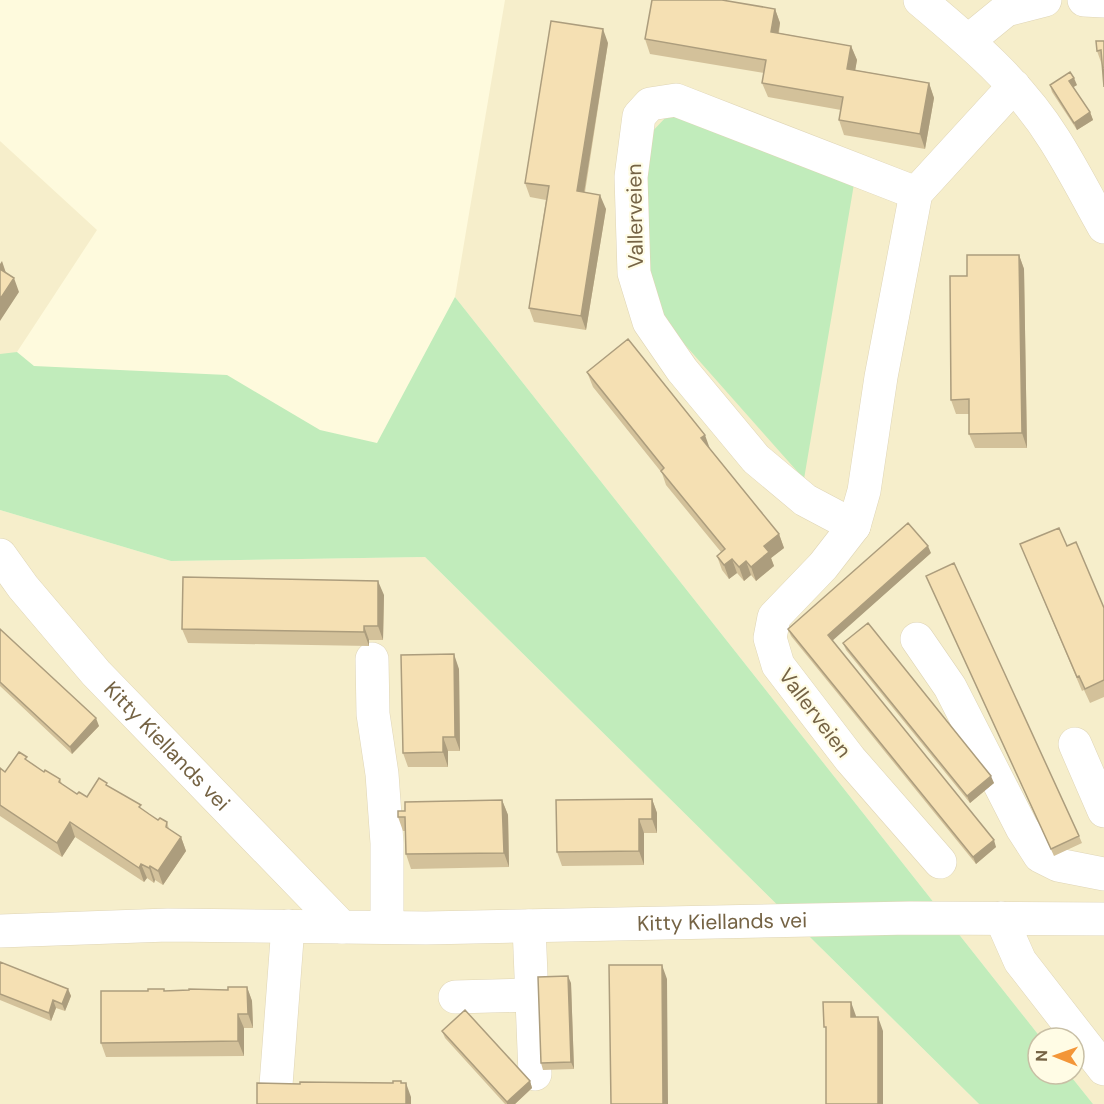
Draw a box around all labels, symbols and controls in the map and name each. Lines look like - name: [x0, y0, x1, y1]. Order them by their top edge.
- street label: Vallerveien: [620, 163, 650, 269]
- street label: Vallerveien: [772, 663, 858, 763]
- street label: Kitty Kiellands vei: [98, 675, 236, 817]
- street label: Kitty Kiellands vei: [637, 906, 807, 938]
- north arrow: [1026, 1026, 1086, 1086]
- text: N: [1031, 1050, 1052, 1062]

